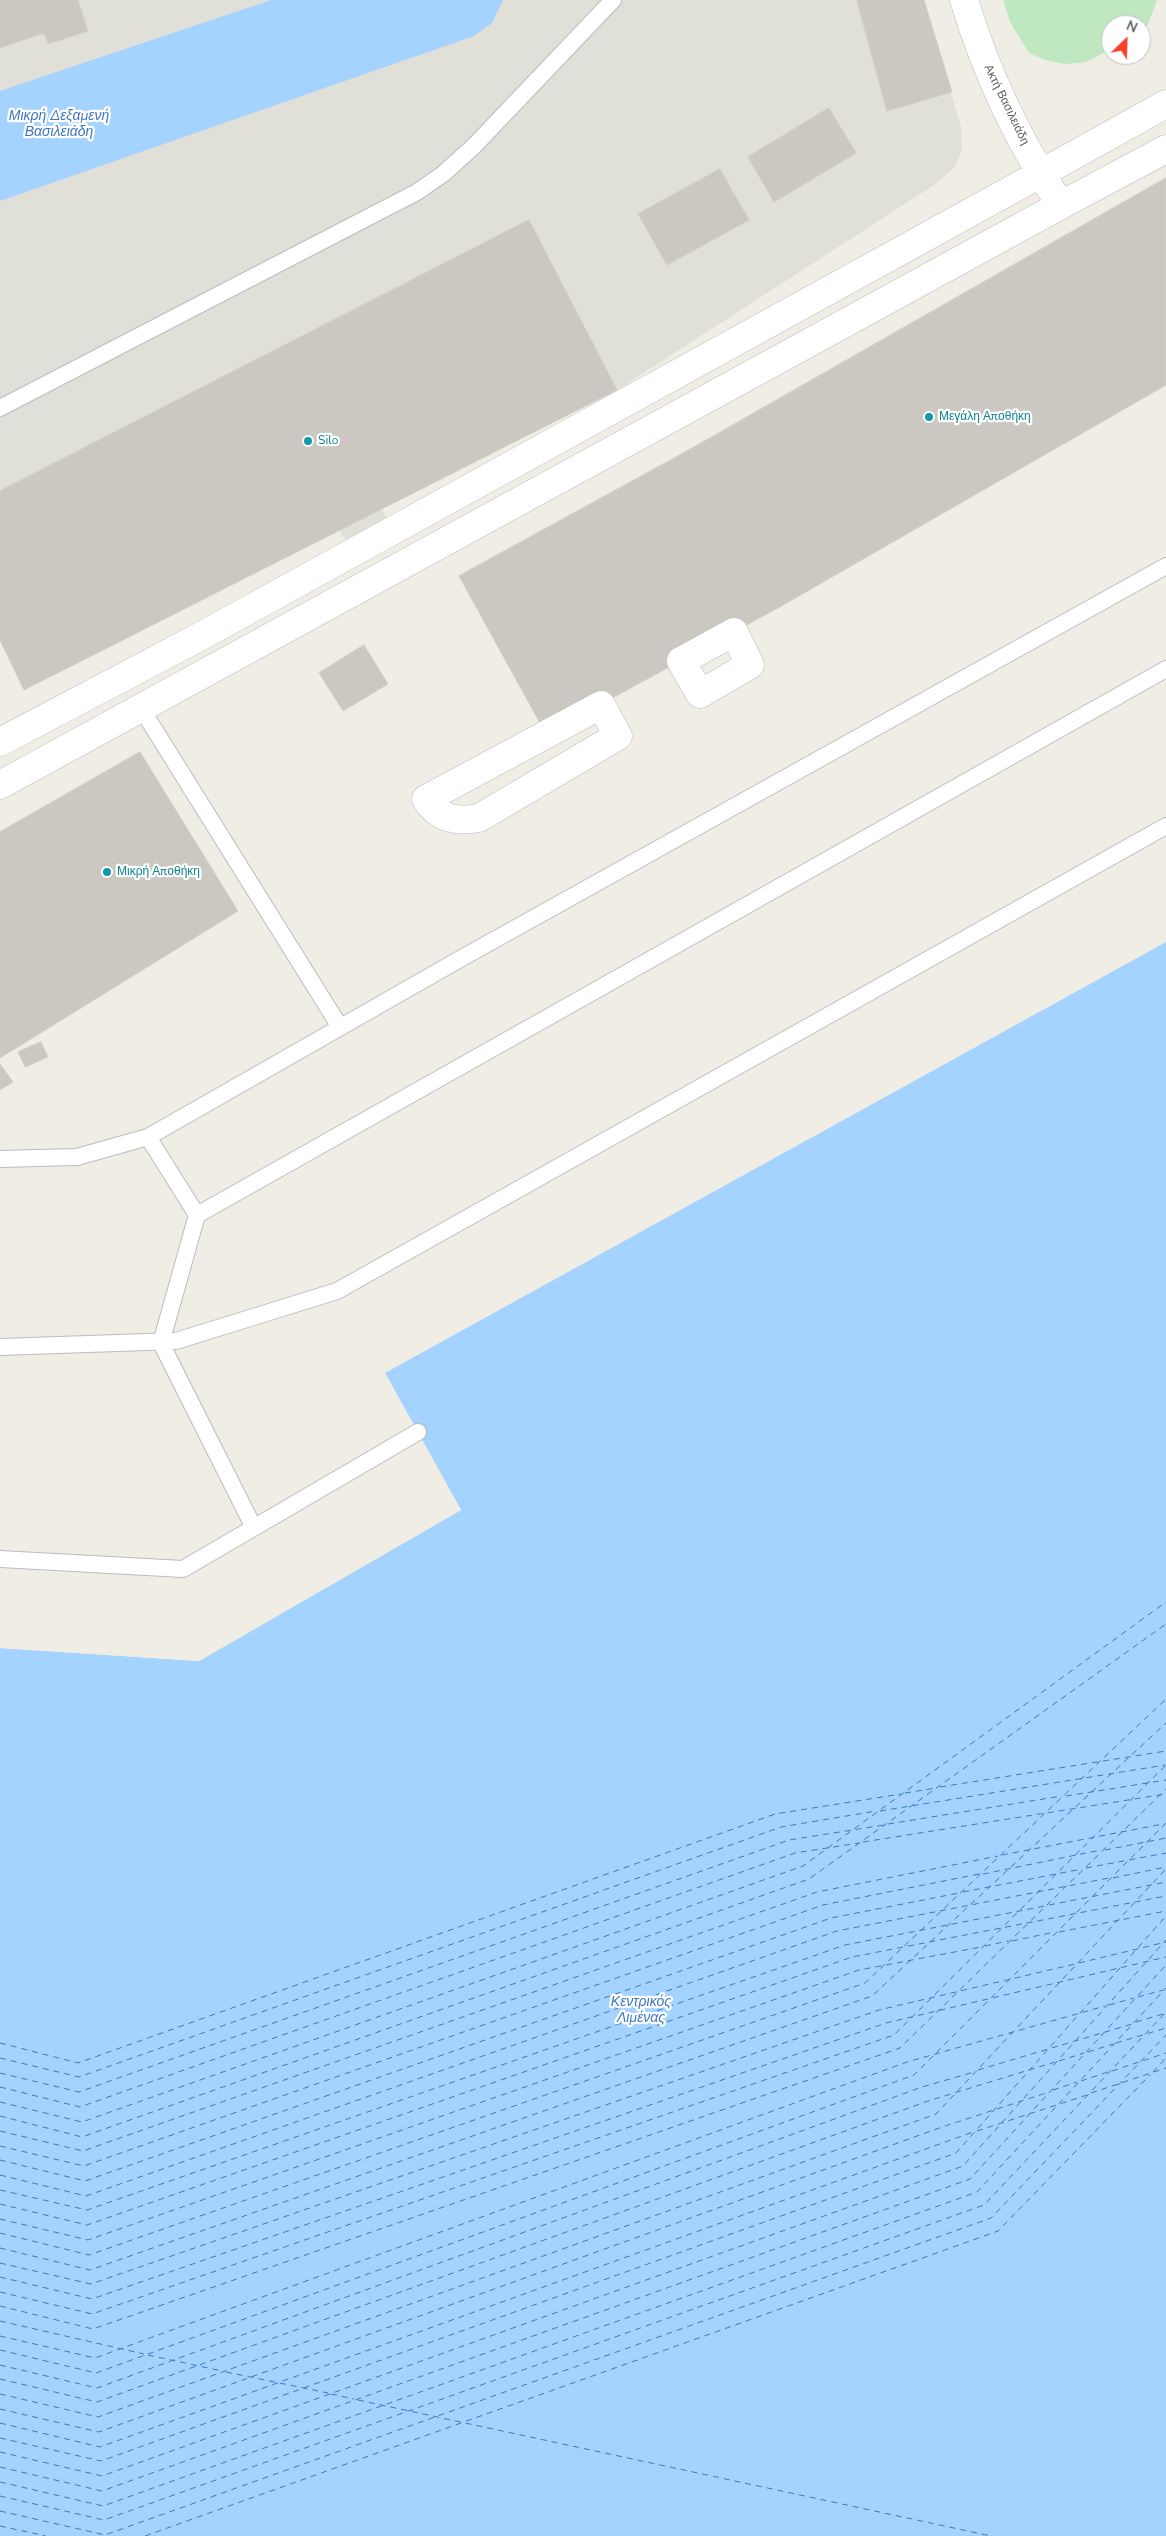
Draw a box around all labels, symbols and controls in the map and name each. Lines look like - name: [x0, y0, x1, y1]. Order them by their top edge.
- north arrow: [1101, 15, 1151, 65]
- text: N: [1123, 16, 1141, 38]
- street label: Ακτή Βασιλειάδη: [980, 62, 1032, 148]
- water label: Μικρή Δεξαμενή Βασιλειάδη: [9, 109, 109, 142]
- place label: Μεγάλη Αποθήκη: [939, 410, 1031, 424]
- marker: Μεγάλη Αποθήκη: [923, 411, 935, 423]
- place label: Silo: [318, 434, 338, 448]
- marker: Silo: [302, 435, 314, 447]
- place label: Μικρή Αποθήκη: [117, 865, 200, 879]
- marker: Μικρή Αποθήκη: [101, 866, 113, 878]
- water label: Κεντρικός Λιμένας: [611, 1995, 671, 2028]

